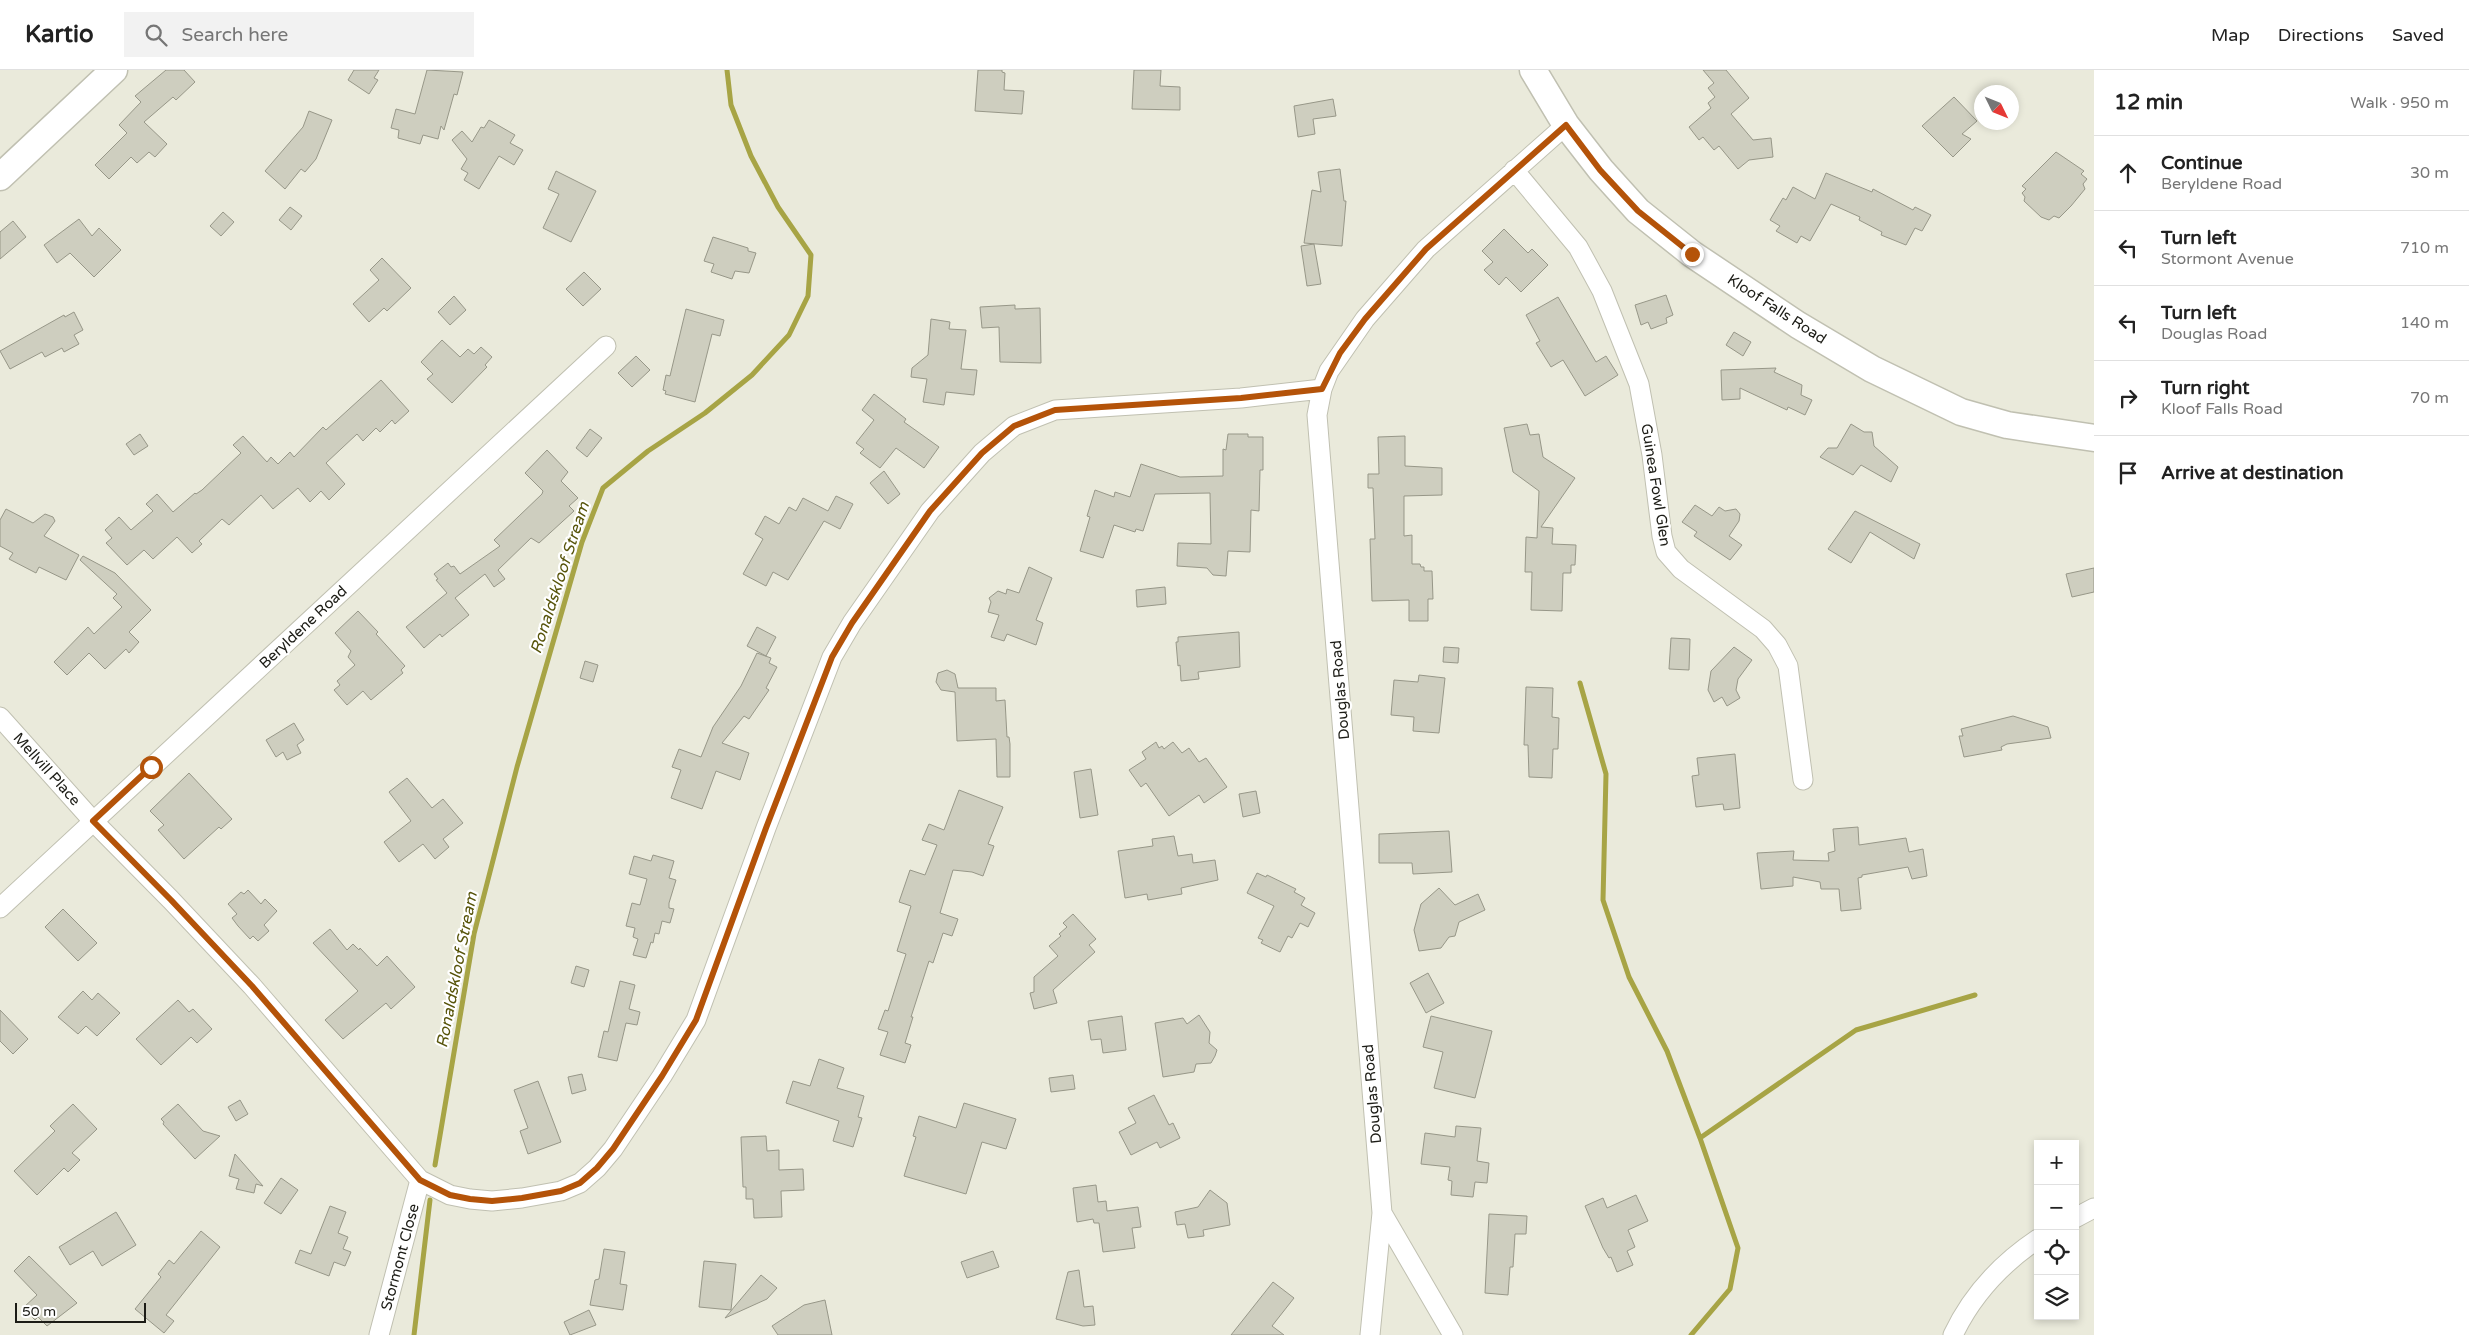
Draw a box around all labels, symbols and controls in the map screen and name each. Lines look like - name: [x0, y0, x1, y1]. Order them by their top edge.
- search box: [124, 12, 474, 57]
- text: Kartio: [25, 20, 94, 49]
- icon: search: [142, 21, 170, 49]
- text: Search here: [182, 24, 288, 46]
- text: Map: [2211, 24, 2250, 46]
- text: Directions: [2278, 24, 2364, 46]
- text: Saved: [2392, 24, 2444, 46]
- north arrow: [1974, 85, 2019, 130]
- text: 12 min: [2114, 90, 2183, 115]
- text: Walk · 950 m: [2350, 93, 2449, 113]
- text: Continue: [2161, 152, 2243, 174]
- icon: ahead: [2114, 159, 2142, 187]
- text: 30 m: [2410, 163, 2449, 183]
- text: Beryldene Road: [2161, 174, 2282, 194]
- text: Turn left: [2161, 227, 2237, 249]
- icon: left: [2114, 234, 2142, 262]
- text: 710 m: [2400, 238, 2449, 258]
- route end: [1681, 243, 1704, 266]
- text: Stormont Avenue: [2161, 249, 2294, 269]
- street label: Kloof Falls Road: [1724, 270, 1830, 348]
- text: Turn left: [2161, 302, 2237, 324]
- icon: left: [2114, 309, 2142, 337]
- text: 140 m: [2400, 313, 2449, 333]
- text: Douglas Road: [2161, 324, 2267, 344]
- text: Turn right: [2161, 377, 2249, 399]
- icon: right: [2114, 384, 2142, 412]
- text: 70 m: [2410, 388, 2449, 408]
- text: Kloof Falls Road: [2161, 399, 2283, 419]
- street label: Guinea Fowl Glen: [1637, 422, 1675, 548]
- icon: arrive: [2114, 459, 2142, 487]
- text: Arrive at destination: [2161, 462, 2344, 484]
- water label: Ronaldskloof Stream: [526, 499, 594, 656]
- street label: Beryldene Road: [255, 582, 351, 672]
- street label: Douglas Road: [1327, 640, 1353, 740]
- street label: Mellvill Place: [10, 729, 84, 809]
- route start: [140, 756, 163, 779]
- water label: Ronaldskloof Stream: [432, 890, 482, 1050]
- street label: Douglas Road: [1359, 1044, 1385, 1144]
- map controls: [2034, 1140, 2079, 1320]
- button: +: [2034, 1140, 2079, 1185]
- button: −: [2034, 1185, 2079, 1230]
- street label: Stormont Close: [377, 1202, 423, 1312]
- button: locate: [2034, 1230, 2079, 1275]
- button: layers: [2034, 1275, 2079, 1320]
- scale bar: [15, 1300, 146, 1323]
- text: 50 m: [22, 1303, 56, 1320]

